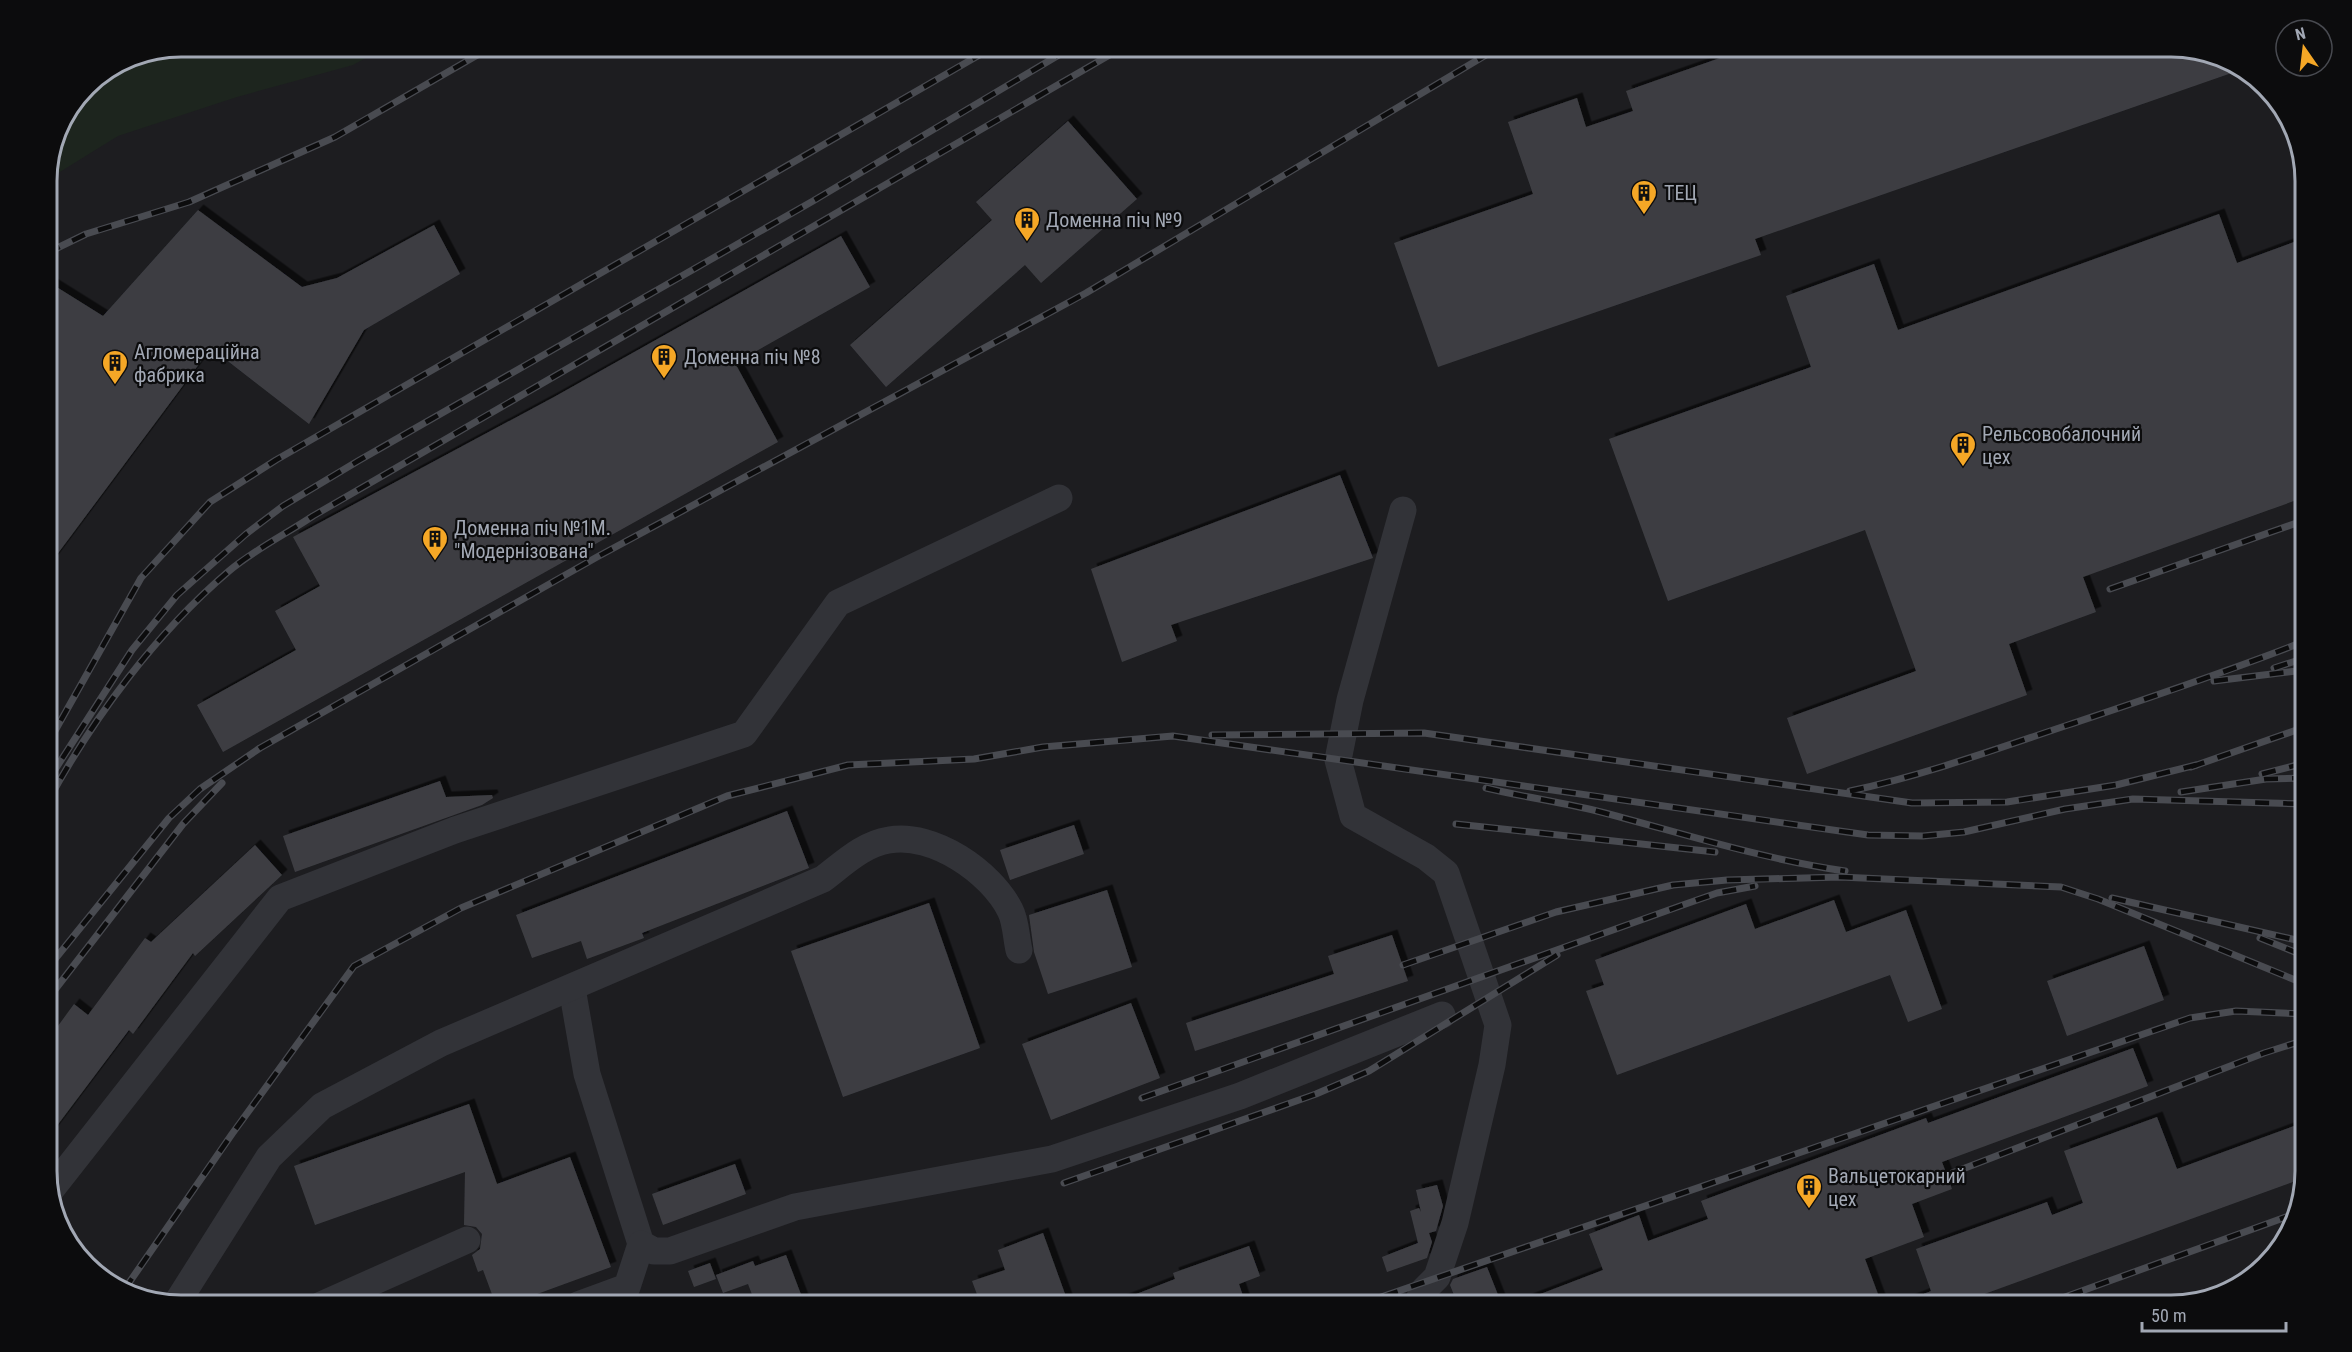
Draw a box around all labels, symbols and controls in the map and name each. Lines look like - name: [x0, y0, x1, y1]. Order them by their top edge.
- north arrow: [2274, 18, 2334, 78]
- text: N: [2293, 24, 2308, 44]
- building icon: ТЕЦ: [1629, 178, 1659, 216]
- place label: ТЕЦ: [1664, 181, 1697, 205]
- building icon: Доменна піч №9: [1012, 205, 1042, 243]
- place label: Доменна піч №9: [1046, 208, 1183, 232]
- place label: Агломераційна фабрика: [134, 340, 260, 387]
- building icon: Доменна піч №8: [649, 342, 679, 380]
- place label: Доменна піч №8: [684, 345, 821, 369]
- building icon: Агломераційна фабрика: [100, 348, 130, 386]
- place label: Рельсовобалочний цех: [1982, 422, 2141, 469]
- building icon: Рельсовобалочний цех: [1948, 430, 1978, 468]
- place label: Доменна піч №1М. "Модернізована": [454, 516, 611, 563]
- building icon: Доменна піч №1М. "Модернізована": [420, 524, 450, 562]
- place label: Вальцетокарний цех: [1828, 1164, 1966, 1211]
- building icon: Вальцетокарний цех: [1794, 1172, 1824, 1210]
- scale bar: [2142, 1295, 2286, 1333]
- text: 50 m: [2151, 1305, 2186, 1326]

